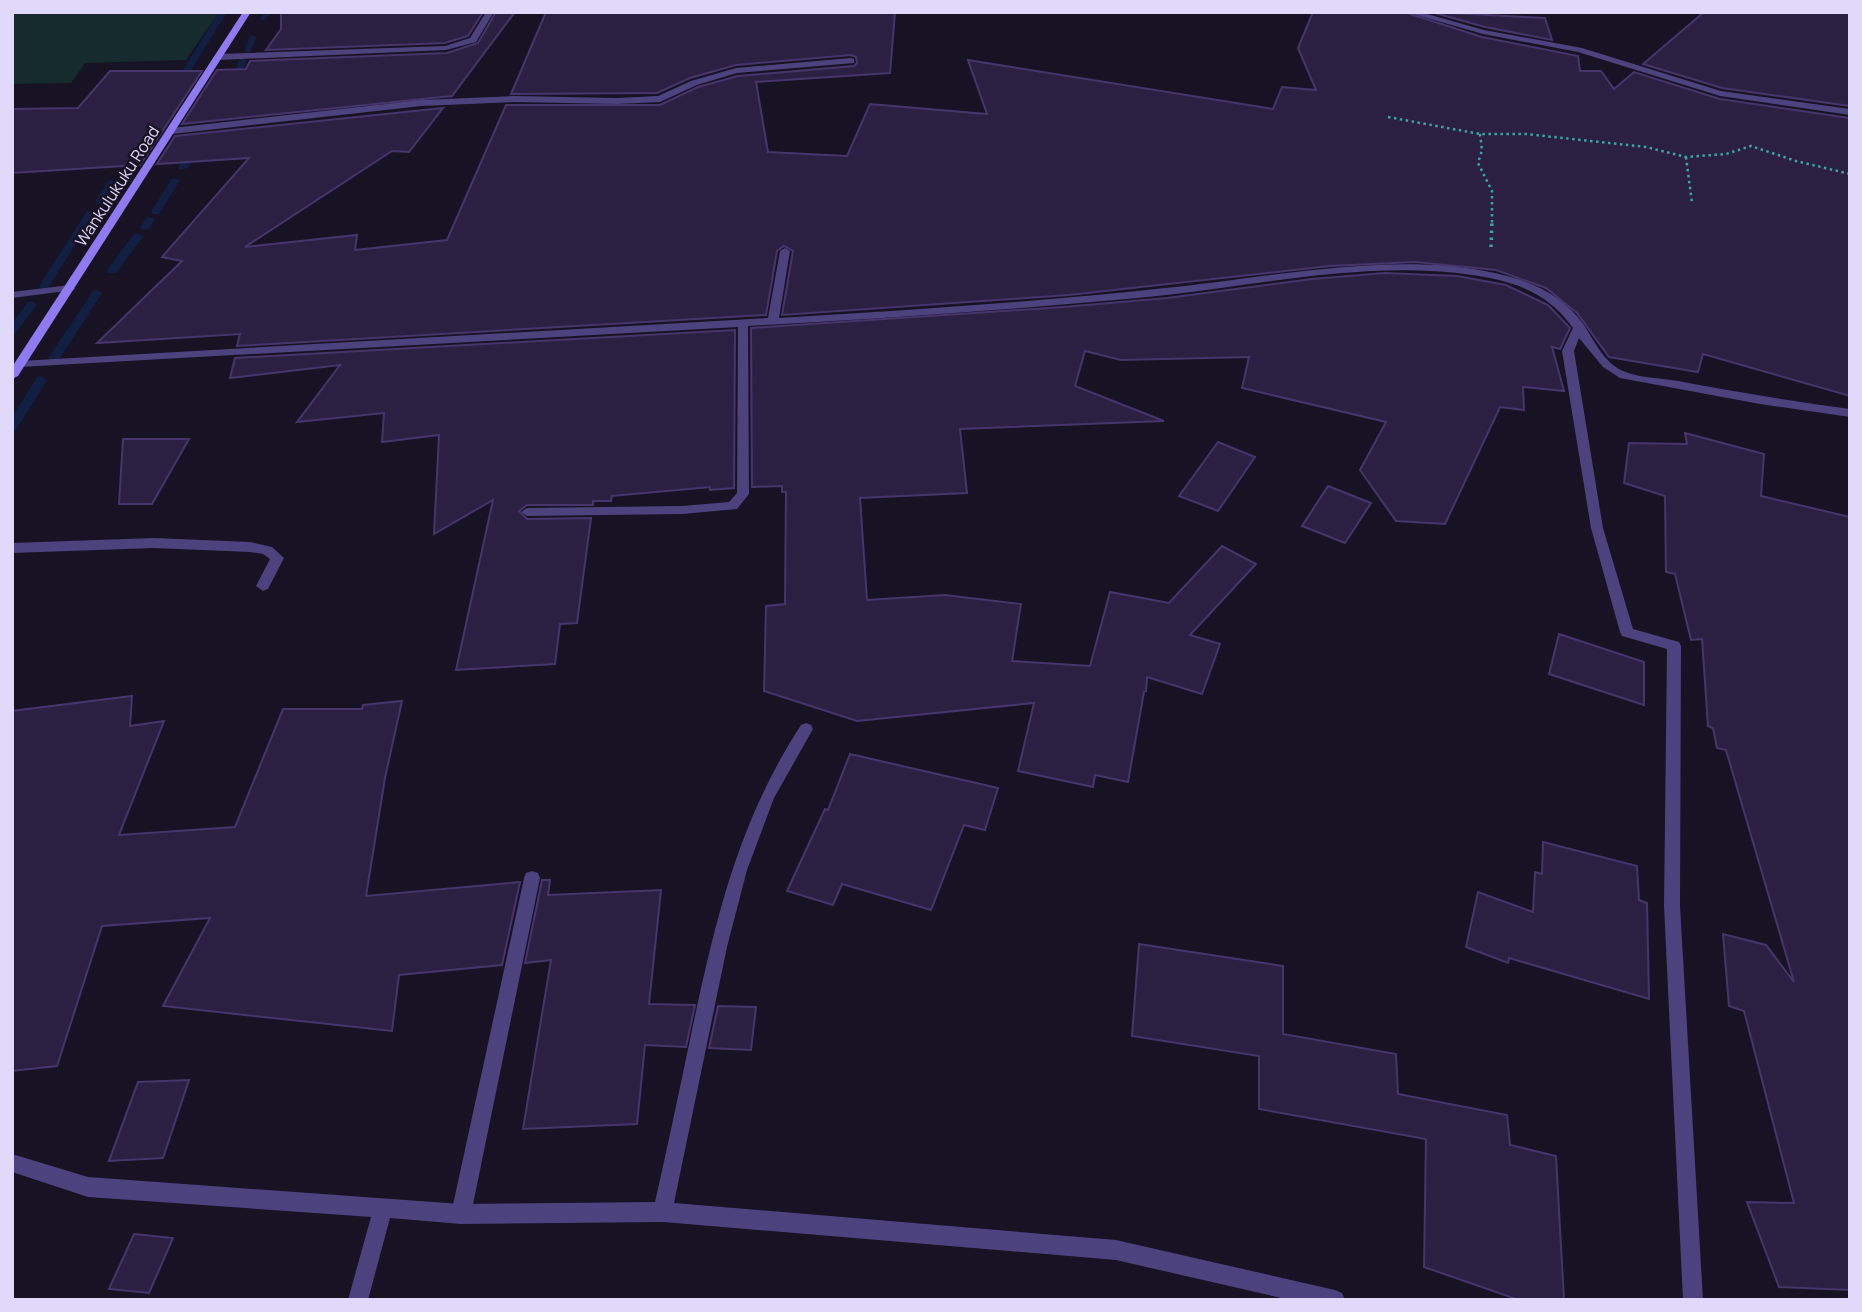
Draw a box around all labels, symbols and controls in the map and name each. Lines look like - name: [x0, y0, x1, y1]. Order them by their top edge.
- street label: Wankulukuku Road: [70, 122, 164, 250]

